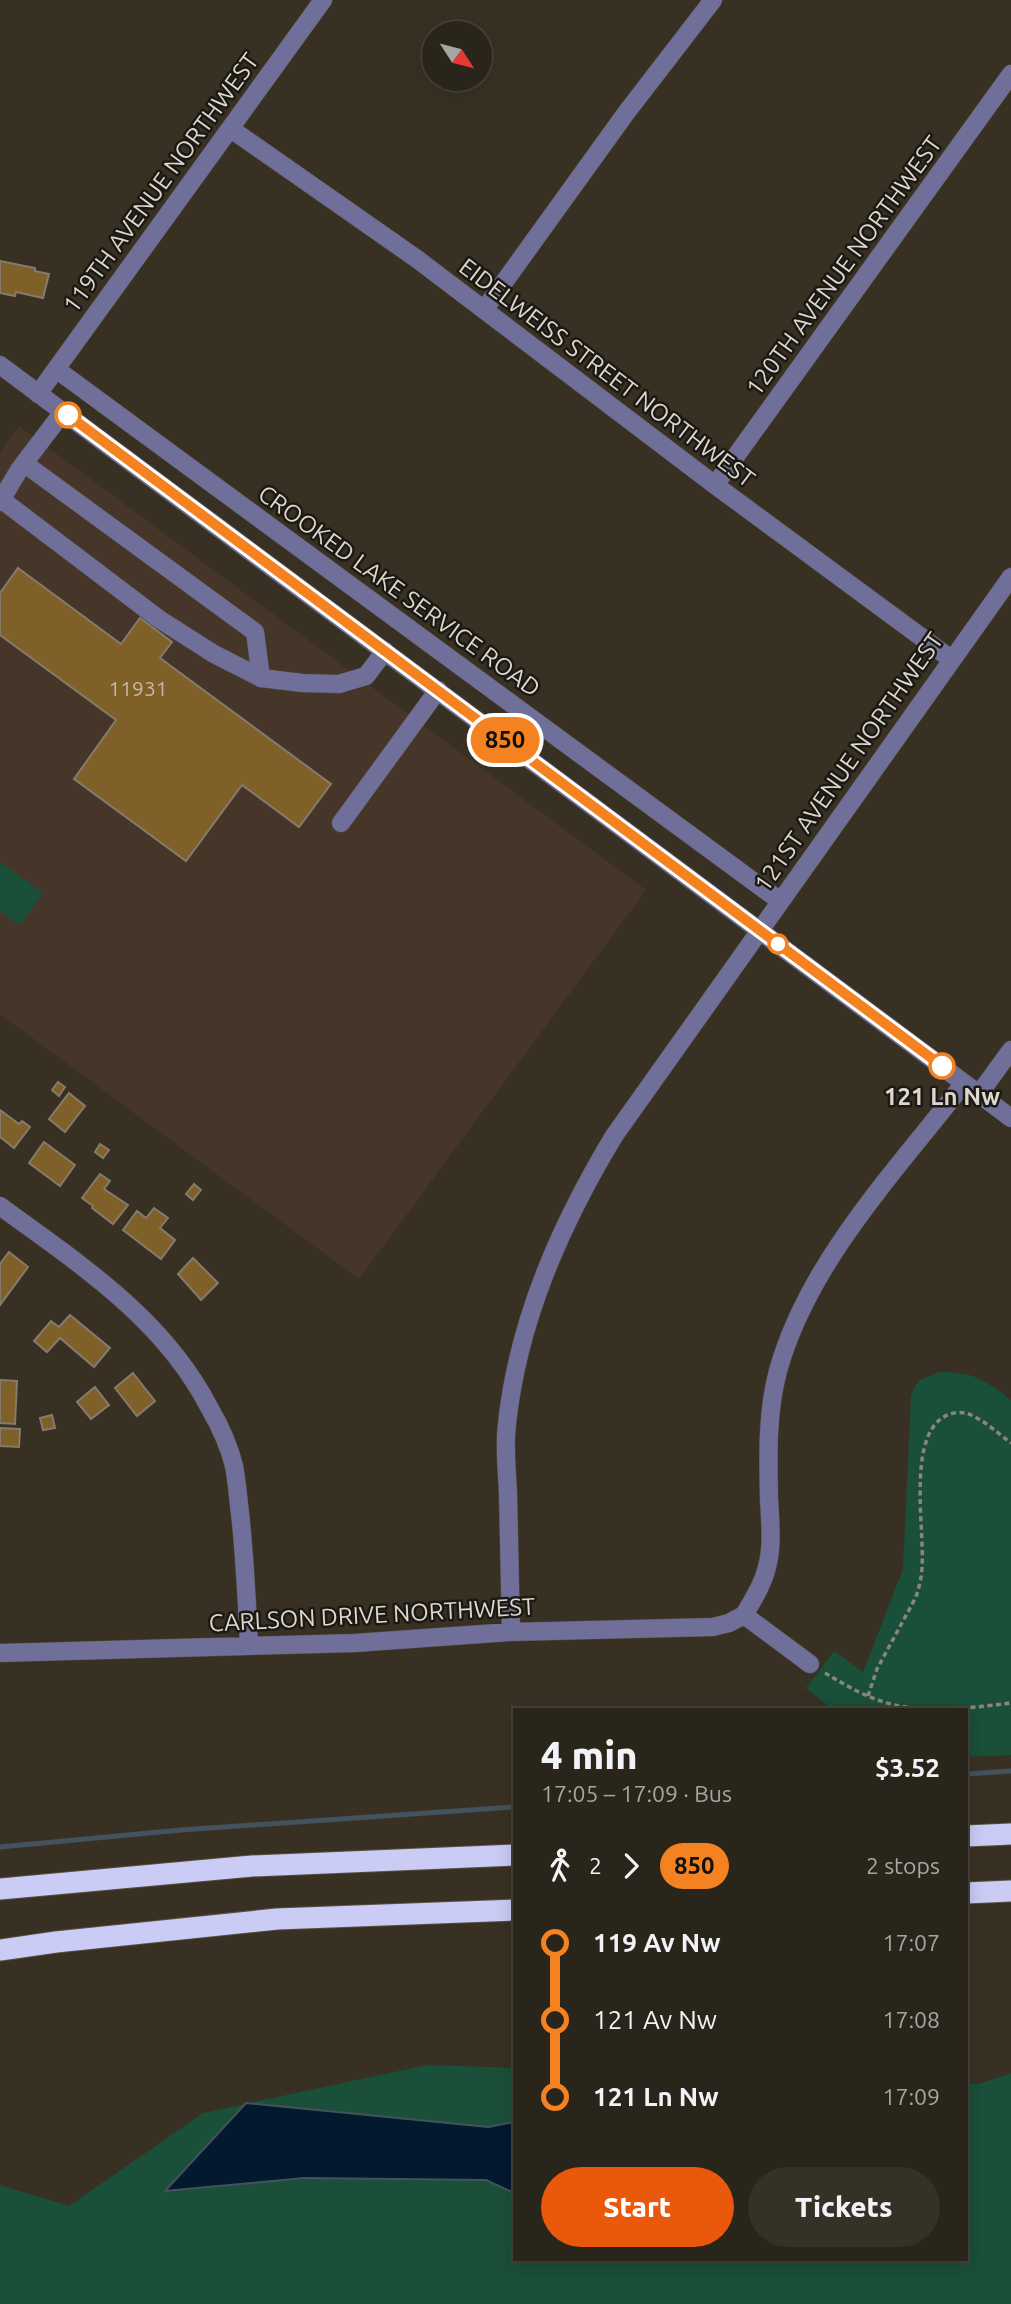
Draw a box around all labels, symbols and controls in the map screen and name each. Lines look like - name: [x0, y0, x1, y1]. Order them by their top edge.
- north arrow: [422, 21, 492, 91]
- map controls: [422, 21, 492, 91]
- street label: 119TH AVENUE NORTHWEST: [57, 48, 264, 318]
- street label: 120TH AVENUE NORTHWEST: [740, 131, 947, 401]
- street label: EIDELWEISS STREET NORTHWEST: [454, 253, 760, 493]
- unlabelled marker: [55, 402, 81, 428]
- street label: CROOKED LAKE SERVICE ROAD: [253, 479, 545, 702]
- street label: 121ST AVENUE NORTHWEST: [749, 627, 949, 896]
- house number: 11931: [108, 676, 168, 700]
- line badge: 850: [465, 717, 545, 763]
- text: 850: [485, 726, 525, 753]
- unlabelled marker: [768, 934, 788, 954]
- marker: 121 Ln Nw: [929, 1053, 955, 1079]
- place label: 121 Ln Nw: [884, 1083, 1000, 1110]
- street label: CARLSON DRIVE NORTHWEST: [208, 1592, 536, 1637]
- text: 4 min: [541, 1734, 638, 1776]
- text: $3.52: [875, 1753, 940, 1782]
- text: 17:05 – 17:09 · Bus: [541, 1781, 732, 1806]
- icon: walk: [541, 1847, 579, 1885]
- icon: forward: [612, 1847, 650, 1885]
- text: 850: [674, 1852, 715, 1879]
- text: 2: [589, 1853, 602, 1878]
- text: 2 stops: [866, 1853, 940, 1878]
- text: 119 Av Nw: [593, 1928, 720, 1957]
- text: 17:07: [882, 1930, 940, 1955]
- text: 121 Av Nw: [593, 2005, 717, 2034]
- text: 17:08: [882, 2007, 940, 2032]
- text: 121 Ln Nw: [593, 2082, 719, 2111]
- text: 17:09: [882, 2084, 940, 2109]
- button: Start: [541, 2167, 734, 2247]
- button: Tickets: [748, 2167, 940, 2247]

